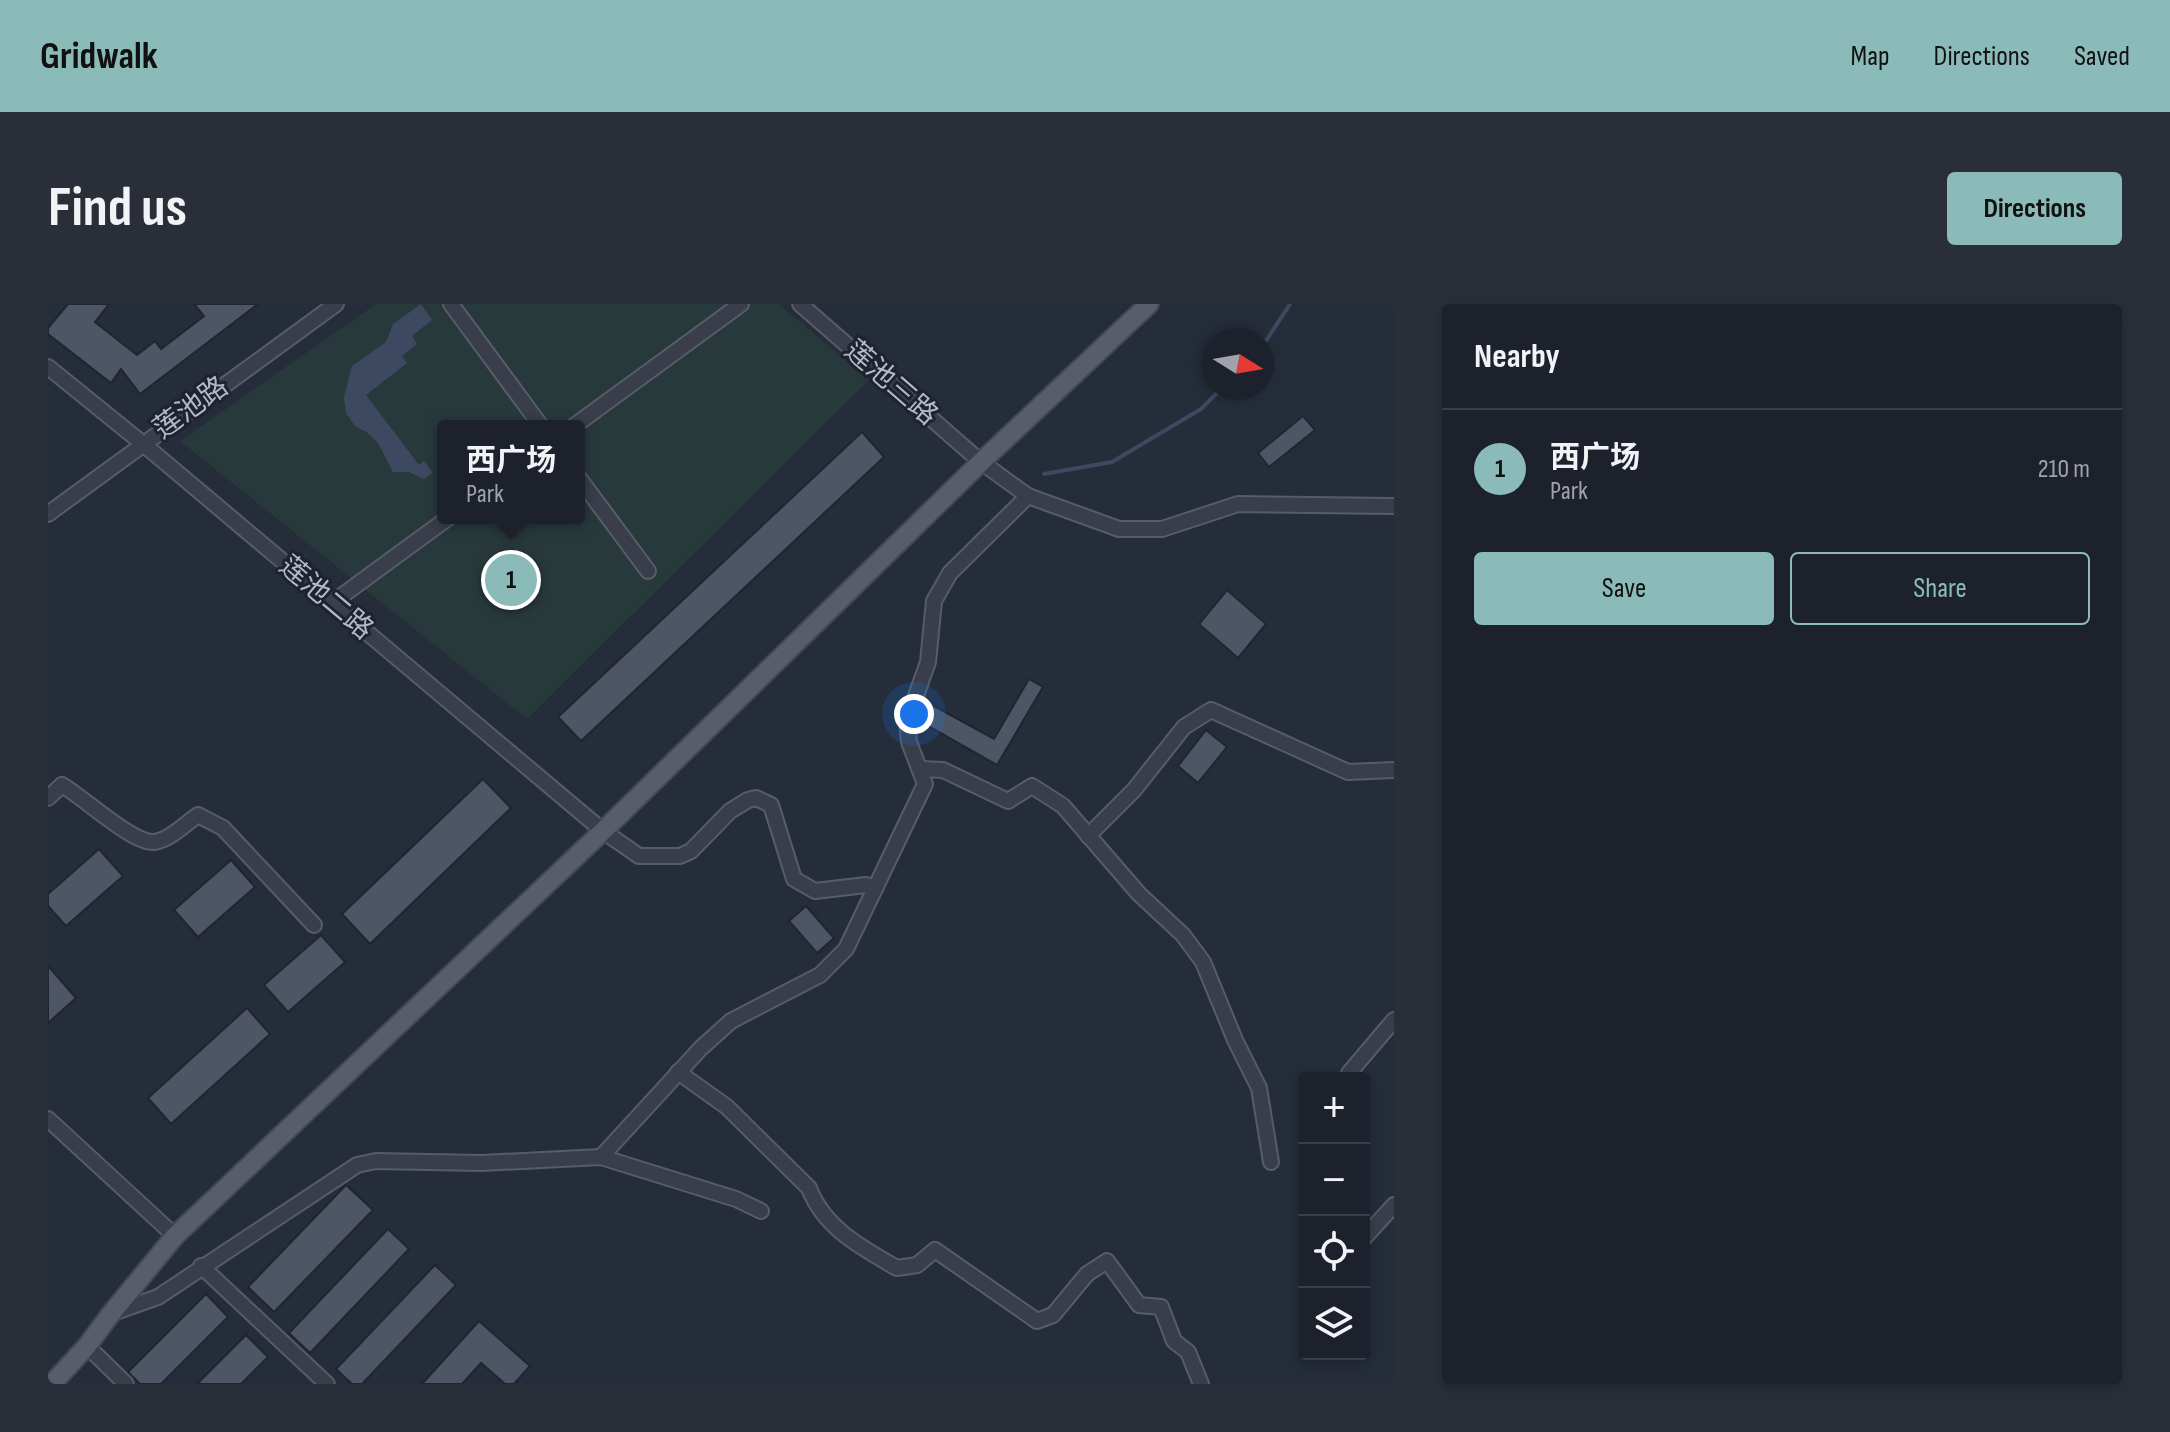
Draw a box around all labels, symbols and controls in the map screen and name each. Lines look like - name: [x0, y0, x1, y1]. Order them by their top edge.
- text: Gridwalk: [40, 34, 158, 79]
- text: Map: [1851, 40, 1890, 73]
- text: Directions: [1934, 40, 2030, 73]
- text: Saved: [2074, 40, 2130, 73]
- button: Directions: [1947, 172, 2122, 245]
- text: Find us: [48, 175, 187, 242]
- north arrow: [1202, 328, 1274, 400]
- street label: 莲池三路: [838, 334, 944, 432]
- text: Nearby: [1474, 336, 1560, 377]
- street label: 莲池路: [147, 370, 235, 446]
- popup: [437, 420, 585, 524]
- text: 西广场: [1550, 440, 1640, 476]
- text: 西广场: [466, 443, 556, 479]
- text: 1: [1495, 454, 1505, 485]
- text: 210 m: [2038, 454, 2090, 485]
- text: Park: [1550, 476, 1588, 507]
- text: Park: [466, 479, 504, 510]
- street label: 莲池二路: [272, 549, 380, 647]
- pin: 1: [485, 550, 537, 610]
- button: Save: [1474, 552, 1774, 625]
- button: Share: [1790, 552, 2090, 625]
- your location: [894, 694, 934, 734]
- map controls: [1298, 1072, 1370, 1360]
- button: +: [1298, 1072, 1370, 1144]
- button: −: [1298, 1144, 1370, 1216]
- button: locate: [1298, 1216, 1370, 1288]
- button: layers: [1298, 1288, 1370, 1360]

